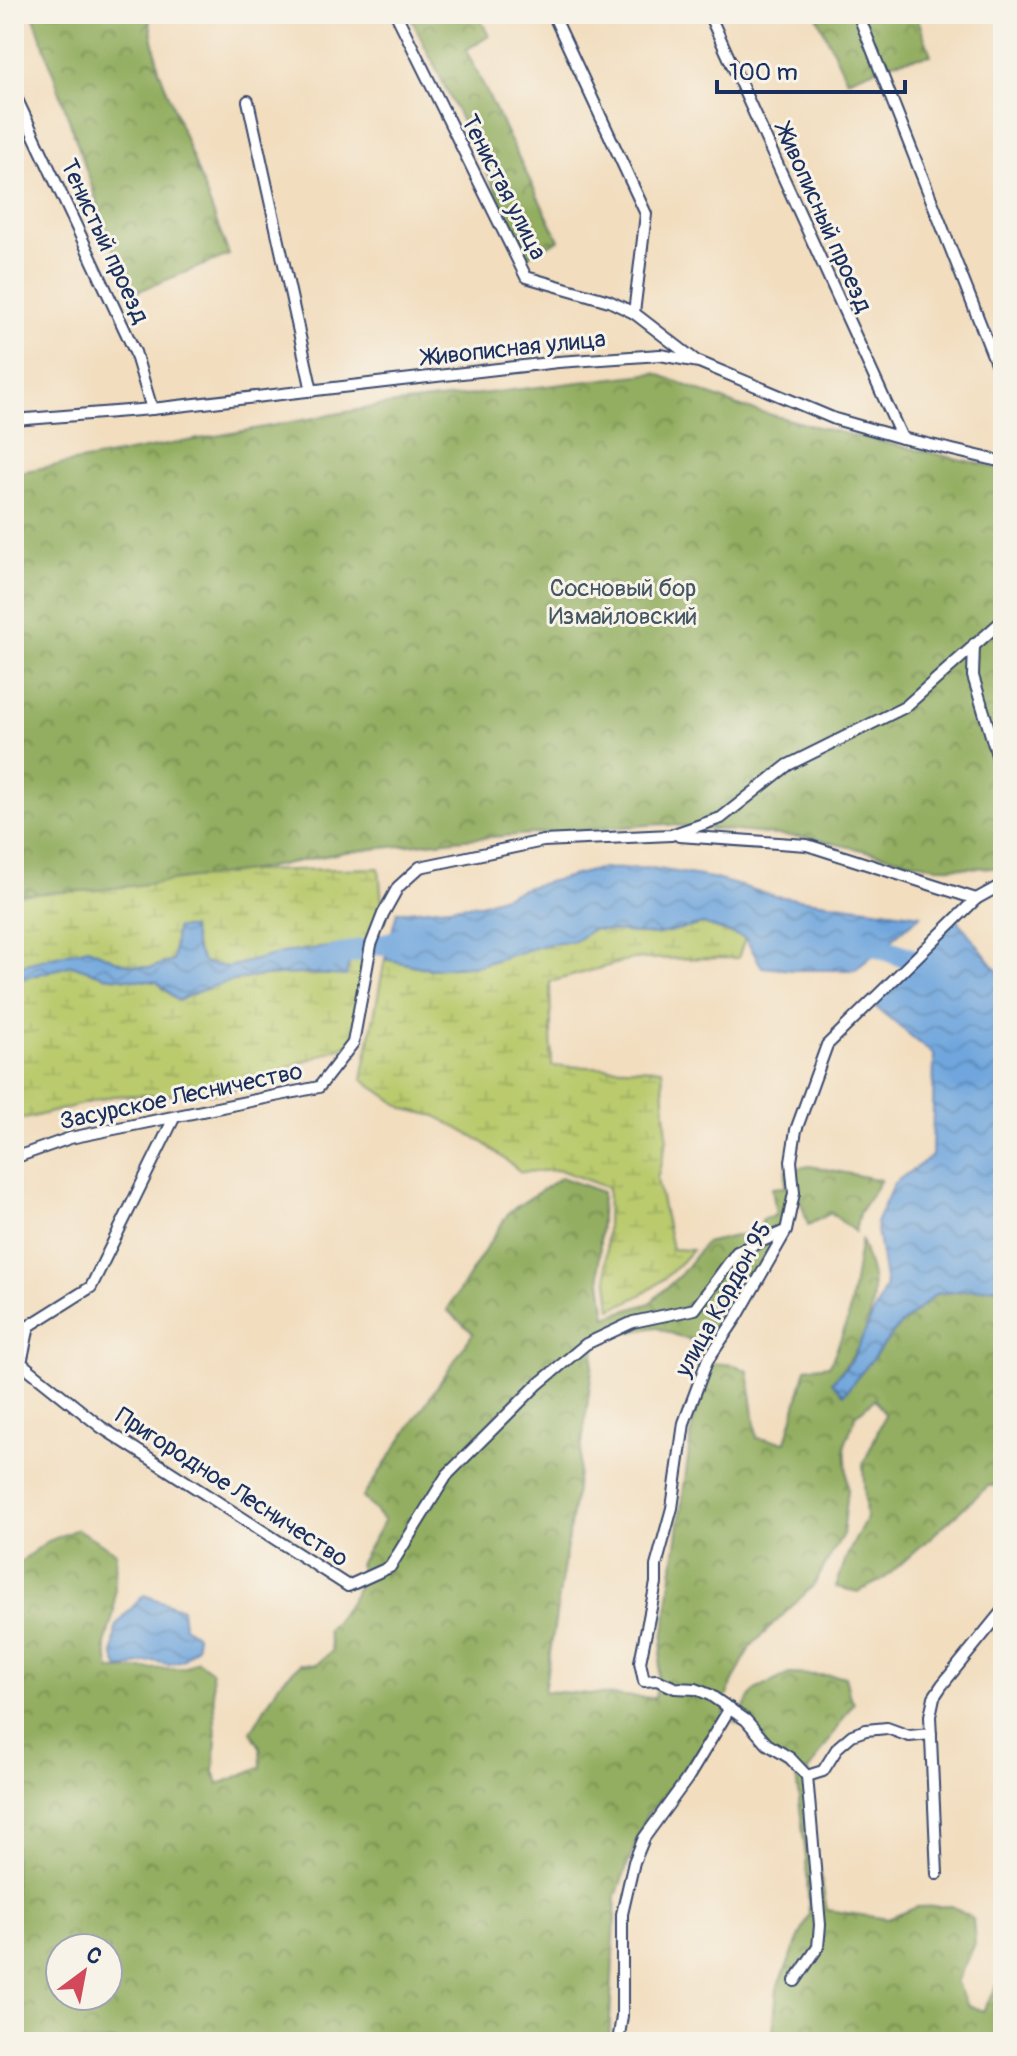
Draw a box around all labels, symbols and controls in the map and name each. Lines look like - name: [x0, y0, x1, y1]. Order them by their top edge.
- scale bar: [717, 44, 905, 94]
- text: 100 m: [729, 58, 798, 87]
- street label: Тенистая улица: [455, 110, 553, 265]
- street label: Живописный проезд: [767, 116, 878, 317]
- street label: Тенистый проезд: [54, 154, 156, 329]
- street label: Живописная улица: [417, 324, 607, 373]
- park label: Сосновый бор Измайловский: [549, 574, 697, 631]
- street label: Засурское Лесничество: [57, 1057, 305, 1136]
- street label: улица Кордон 95: [668, 1217, 778, 1383]
- street label: Пригородное Лесничество: [110, 1401, 354, 1574]
- north arrow: [44, 1932, 124, 2012]
- text: С: [81, 1940, 108, 1972]

